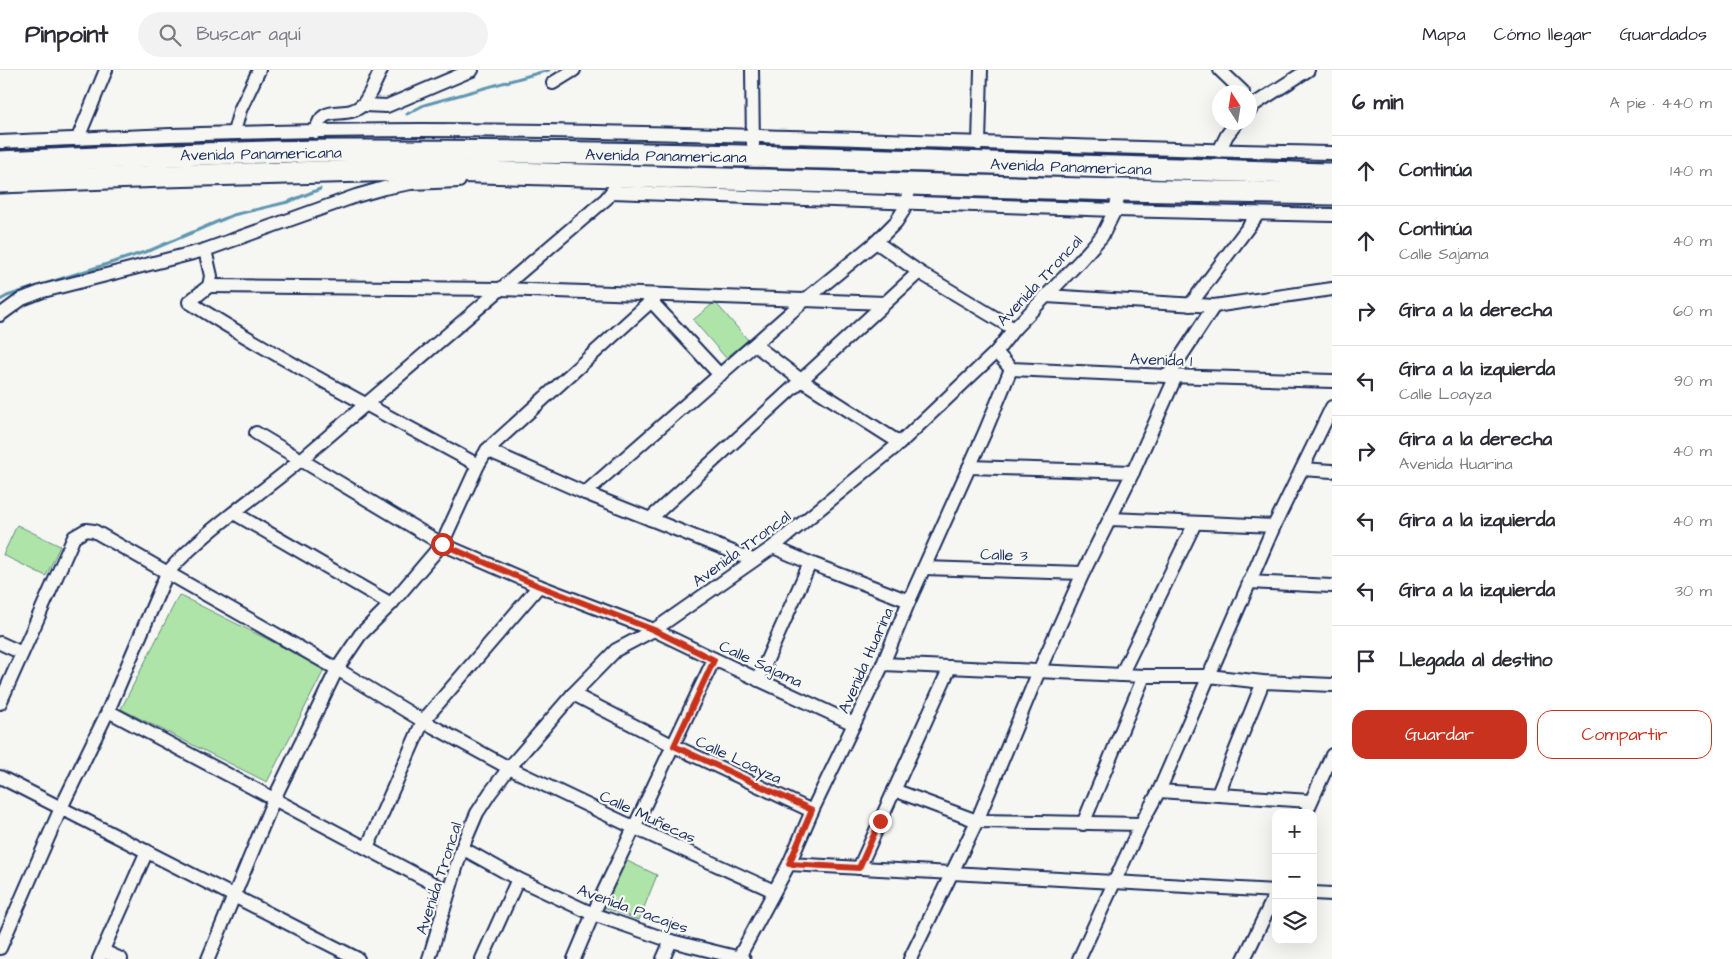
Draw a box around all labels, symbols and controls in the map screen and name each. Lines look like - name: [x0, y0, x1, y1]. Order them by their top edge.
- search box: [138, 12, 488, 57]
- text: Pinpoint: [25, 18, 108, 52]
- icon: search: [156, 21, 184, 49]
- text: Buscar aquí: [196, 21, 301, 48]
- text: Mapa: [1422, 22, 1466, 47]
- text: Cómo llegar: [1494, 22, 1592, 47]
- text: Guardados: [1620, 22, 1707, 47]
- north arrow: [1212, 85, 1257, 130]
- text: 6 min: [1352, 88, 1404, 117]
- text: A pie · 440 m: [1610, 92, 1712, 114]
- street label: Avenida Panamericana: [180, 142, 342, 166]
- street label: Avenida Panamericana: [585, 144, 747, 168]
- street label: Avenida Panamericana: [990, 153, 1152, 181]
- icon: ahead: [1352, 157, 1380, 185]
- text: Continúa: [1399, 157, 1472, 184]
- text: 140 m: [1670, 160, 1712, 182]
- text: Continúa: [1399, 216, 1472, 243]
- icon: ahead: [1352, 227, 1380, 255]
- street label: Avenida Troncal: [992, 230, 1088, 331]
- text: 40 m: [1672, 230, 1712, 252]
- text: Calle Sajama: [1399, 243, 1489, 265]
- icon: right: [1352, 297, 1380, 325]
- text: Gira a la derecha: [1399, 297, 1552, 324]
- text: 60 m: [1673, 300, 1712, 322]
- street label: Avenida 1: [1129, 348, 1193, 372]
- text: Gira a la izquierda: [1399, 356, 1555, 383]
- icon: left: [1352, 367, 1380, 395]
- text: 90 m: [1674, 370, 1712, 392]
- text: Calle Loayza: [1399, 383, 1492, 405]
- text: Gira a la derecha: [1399, 426, 1552, 453]
- icon: right: [1352, 437, 1380, 465]
- text: 40 m: [1672, 440, 1712, 462]
- text: Avenida Huarina: [1399, 453, 1513, 475]
- street label: Avenida Troncal: [688, 506, 795, 592]
- icon: left: [1352, 507, 1380, 535]
- text: Gira a la izquierda: [1399, 507, 1555, 534]
- text: 40 m: [1672, 510, 1712, 532]
- route start: [431, 533, 454, 556]
- street label: Calle 3: [980, 543, 1028, 567]
- icon: left: [1352, 577, 1380, 605]
- text: Gira a la izquierda: [1399, 577, 1555, 604]
- text: 30 m: [1675, 580, 1712, 602]
- street label: Avenida Huarina: [833, 604, 899, 717]
- street label: Calle Sajama: [715, 635, 806, 693]
- icon: arrive: [1352, 647, 1380, 675]
- text: Llegada al destino: [1399, 647, 1552, 674]
- button: Guardar: [1352, 710, 1527, 759]
- button: Compartir: [1537, 710, 1712, 759]
- street label: Calle Loayza: [692, 730, 785, 790]
- street label: Calle Muñecas: [596, 785, 699, 849]
- map controls: [1272, 809, 1317, 944]
- button: +: [1272, 809, 1317, 854]
- route end: [869, 810, 892, 833]
- street label: Avenida Troncal: [410, 819, 467, 937]
- button: −: [1272, 854, 1317, 899]
- street label: Avenida Pacajes: [574, 879, 691, 939]
- button: layers: [1272, 899, 1317, 944]

